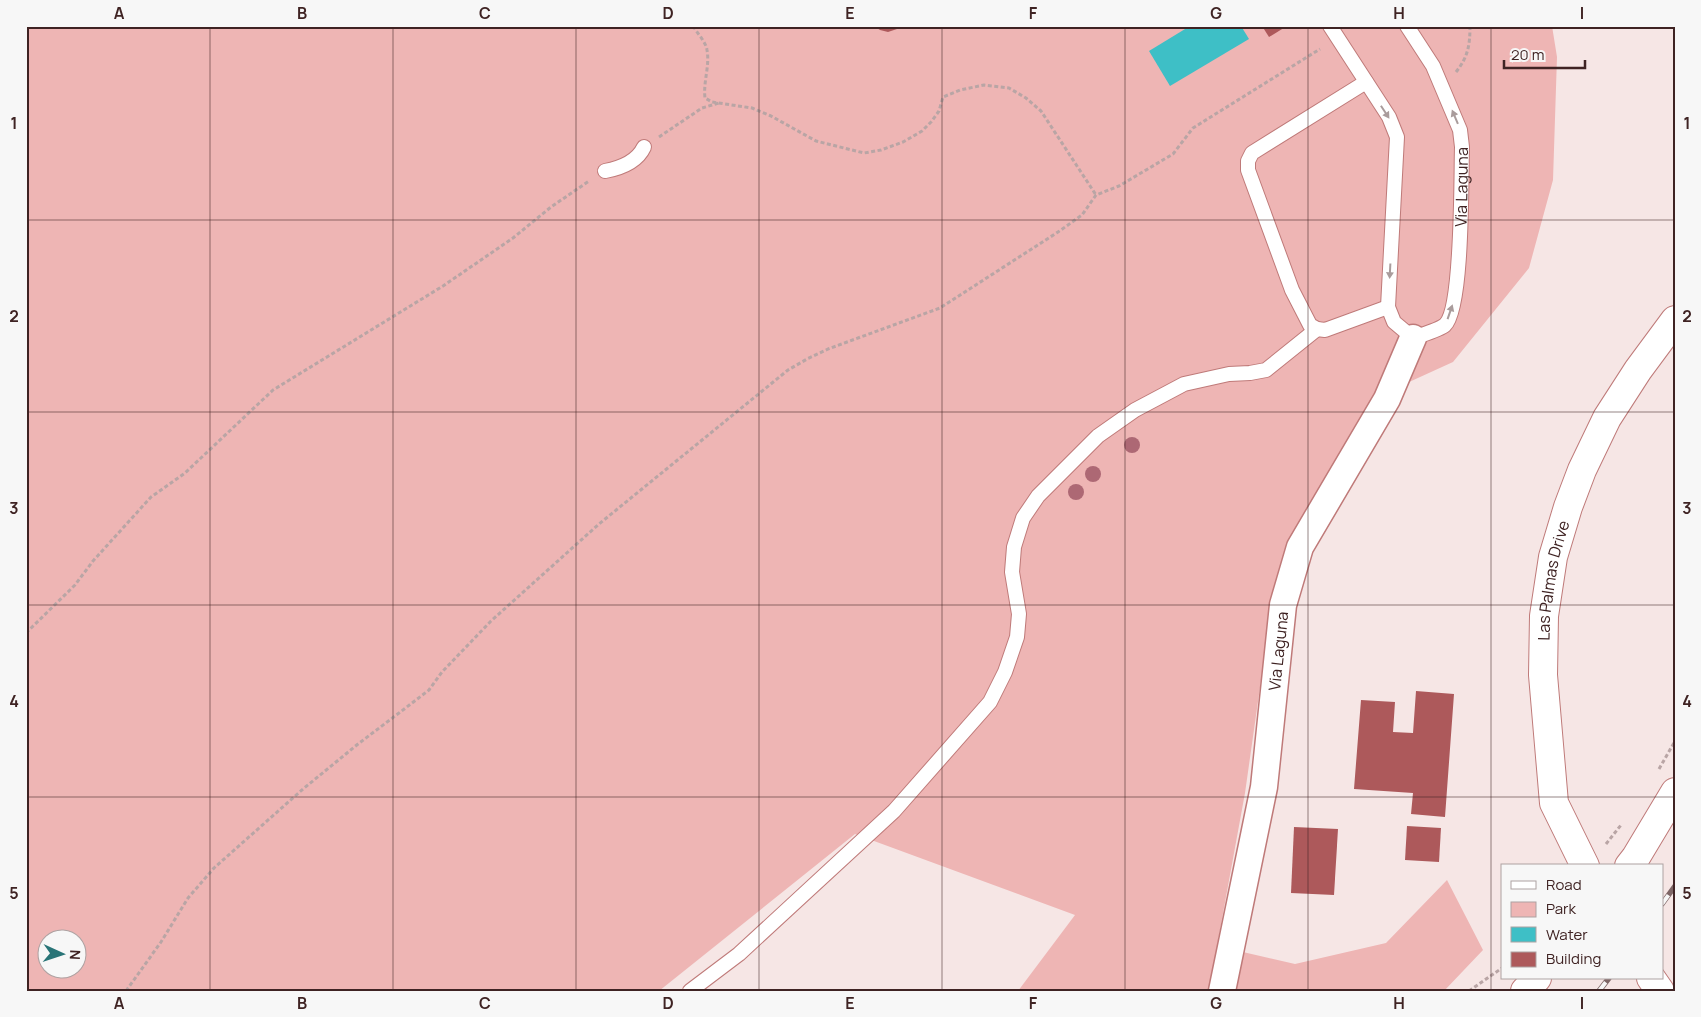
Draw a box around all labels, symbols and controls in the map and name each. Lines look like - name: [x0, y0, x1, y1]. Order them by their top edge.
- text: A: [114, 2, 125, 24]
- text: B: [297, 2, 307, 24]
- text: C: [479, 2, 491, 24]
- text: D: [662, 2, 674, 24]
- text: E: [845, 2, 855, 24]
- text: F: [1029, 2, 1038, 24]
- text: G: [1210, 2, 1222, 24]
- text: H: [1393, 2, 1405, 24]
- text: I: [1580, 2, 1584, 24]
- scale bar: [1504, 38, 1585, 70]
- text: 20 m: [1511, 44, 1544, 65]
- one-way arrow: [1380, 105, 1389, 118]
- one-way arrow: [1450, 110, 1458, 124]
- text: 1: [10, 112, 18, 134]
- text: 1: [1683, 112, 1691, 134]
- street label: Via Laguna: [1449, 147, 1473, 227]
- one-way arrow: [1385, 263, 1393, 279]
- one-way arrow: [1446, 304, 1454, 319]
- text: 2: [9, 305, 19, 327]
- text: 2: [1682, 305, 1692, 327]
- text: 3: [9, 497, 19, 519]
- text: 3: [1682, 497, 1692, 519]
- street label: Las Palmas Drive: [1533, 518, 1574, 641]
- street label: Via Laguna: [1263, 610, 1293, 692]
- text: 4: [9, 690, 19, 712]
- text: 4: [1682, 690, 1692, 712]
- legend: [1501, 864, 1664, 980]
- text: Road: [1546, 874, 1582, 895]
- text: 5: [9, 882, 19, 904]
- text: 5: [1682, 882, 1692, 904]
- text: Park: [1546, 898, 1576, 919]
- text: Water: [1546, 924, 1588, 945]
- north arrow: [38, 930, 88, 980]
- text: Building: [1546, 948, 1601, 969]
- text: N: [66, 949, 85, 960]
- text: A: [114, 992, 125, 1014]
- text: B: [297, 992, 307, 1014]
- text: C: [479, 992, 491, 1014]
- text: D: [662, 992, 674, 1014]
- text: E: [845, 992, 855, 1014]
- text: F: [1029, 992, 1038, 1014]
- text: G: [1210, 992, 1222, 1014]
- text: H: [1393, 992, 1405, 1014]
- text: I: [1580, 992, 1584, 1014]

